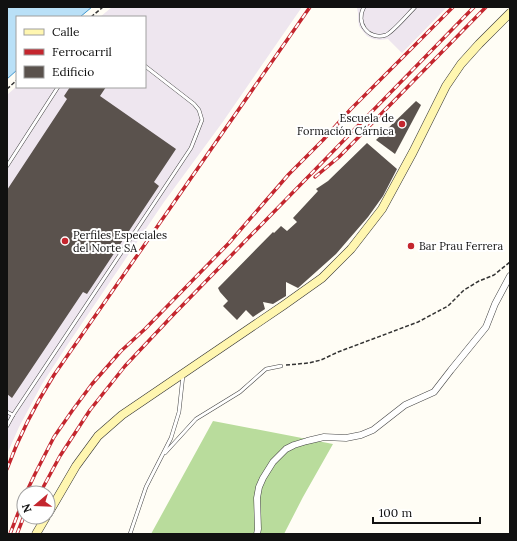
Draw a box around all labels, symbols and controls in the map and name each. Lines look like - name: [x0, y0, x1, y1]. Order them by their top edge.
- legend: [16, 16, 146, 88]
- text: Calle: [52, 24, 80, 39]
- text: Ferrocarril: [52, 44, 112, 59]
- text: Edificio: [52, 64, 94, 79]
- place label: Escuela de Formación Cárnica: [297, 111, 394, 138]
- marker: Escuela de Formación Cárnica: [397, 119, 407, 129]
- place label: Perfiles Especiales del Norte SA: [73, 228, 167, 255]
- marker: Perfiles Especiales del Norte SA: [60, 236, 70, 246]
- place label: Bar Prau Ferrera: [419, 239, 504, 253]
- marker: Bar Prau Ferrera: [406, 241, 416, 251]
- north arrow: [16, 485, 56, 525]
- scale bar: [373, 499, 480, 525]
- text: N: [18, 501, 35, 515]
- text: 100 m: [379, 505, 412, 520]

